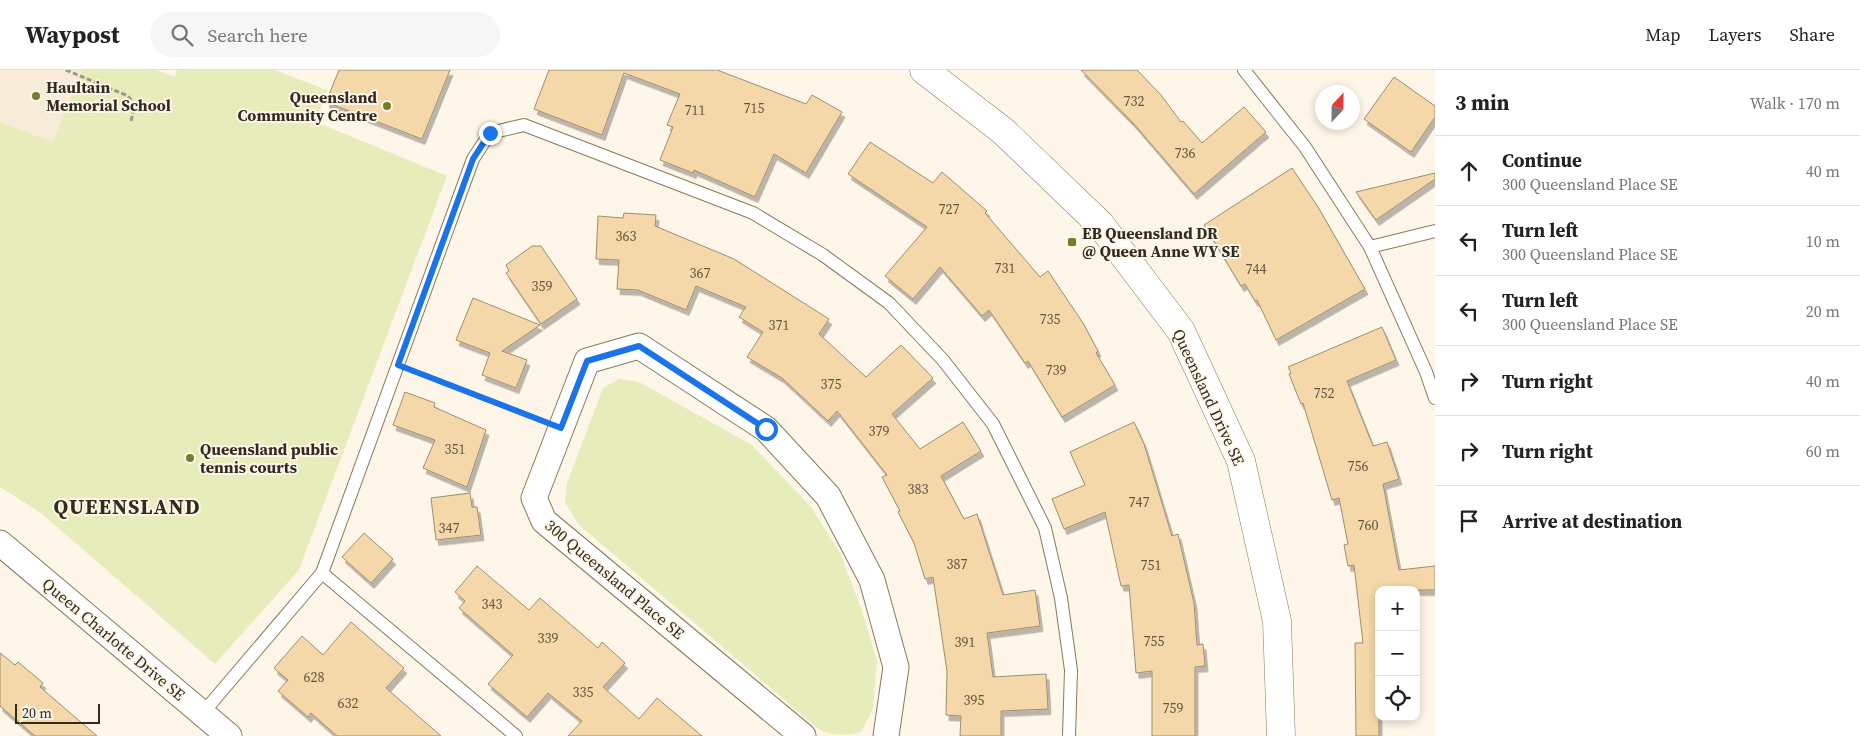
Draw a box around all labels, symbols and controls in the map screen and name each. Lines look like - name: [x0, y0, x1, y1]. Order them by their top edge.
- search box: [150, 12, 500, 57]
- text: Waypost: [25, 18, 120, 51]
- icon: search: [168, 21, 196, 49]
- text: Search here: [208, 22, 308, 48]
- text: Map: [1645, 22, 1680, 47]
- text: Layers: [1708, 22, 1761, 47]
- text: Share: [1789, 22, 1835, 47]
- place label: Haultain Memorial School: [46, 76, 171, 116]
- north arrow: [1315, 85, 1360, 130]
- place label: Queensland Community Centre: [237, 86, 377, 126]
- text: 3 min: [1455, 88, 1510, 117]
- marker: Haultain Memorial School: [30, 90, 42, 102]
- house number: 732: [1124, 91, 1145, 111]
- text: Walk · 170 m: [1750, 92, 1840, 114]
- house number: 715: [744, 98, 765, 118]
- marker: Queensland Community Centre: [381, 100, 393, 112]
- house number: 711: [685, 100, 706, 120]
- route end: [479, 122, 502, 145]
- house number: 736: [1175, 143, 1196, 163]
- text: Continue: [1502, 147, 1582, 173]
- icon: ahead: [1455, 157, 1483, 185]
- text: 40 m: [1806, 160, 1840, 182]
- text: 300 Queensland Place SE: [1502, 173, 1678, 195]
- house number: 727: [939, 199, 960, 219]
- text: Turn left: [1502, 217, 1578, 243]
- place label: EB Queensland DR @ Queen Anne WY SE: [1082, 222, 1240, 262]
- house number: 363: [616, 226, 637, 246]
- icon: left: [1455, 227, 1483, 255]
- text: 10 m: [1806, 230, 1840, 252]
- marker: EB Queensland DR @ Queen Anne WY SE: [1066, 236, 1078, 248]
- text: 300 Queensland Place SE: [1502, 243, 1678, 265]
- house number: 731: [995, 258, 1016, 278]
- house number: 744: [1246, 259, 1267, 279]
- house number: 367: [690, 263, 711, 283]
- house number: 359: [532, 276, 553, 296]
- text: Turn left: [1502, 287, 1578, 313]
- icon: left: [1455, 297, 1483, 325]
- text: 20 m: [1806, 300, 1840, 322]
- house number: 735: [1040, 309, 1061, 329]
- text: 300 Queensland Place SE: [1502, 313, 1678, 335]
- house number: 371: [769, 315, 790, 335]
- street label: Queensland Drive SE: [1168, 325, 1250, 469]
- house number: 739: [1046, 360, 1067, 380]
- icon: right: [1455, 367, 1483, 395]
- text: Turn right: [1502, 368, 1593, 394]
- text: 40 m: [1806, 370, 1840, 392]
- house number: 375: [821, 374, 842, 394]
- house number: 752: [1314, 383, 1335, 403]
- route start: [755, 418, 778, 441]
- house number: 379: [869, 421, 890, 441]
- icon: right: [1455, 437, 1483, 465]
- place label: Queensland public tennis courts: [200, 438, 338, 478]
- text: Turn right: [1502, 438, 1593, 464]
- house number: 351: [445, 439, 466, 459]
- text: 60 m: [1806, 440, 1840, 462]
- marker: Queensland public tennis courts: [184, 452, 196, 464]
- house number: 756: [1348, 456, 1369, 476]
- house number: 383: [908, 479, 929, 499]
- district label: QUEENSLAND: [54, 492, 200, 521]
- house number: 747: [1129, 492, 1150, 512]
- icon: arrive: [1455, 507, 1483, 535]
- text: Arrive at destination: [1502, 508, 1682, 534]
- street label: 300 Queensland Place SE: [541, 514, 690, 644]
- house number: 760: [1358, 515, 1379, 535]
- house number: 347: [439, 518, 460, 538]
- house number: 387: [947, 554, 968, 574]
- house number: 751: [1141, 555, 1162, 575]
- street label: Queen Charlotte Drive SE: [38, 573, 190, 706]
- map controls: [1375, 586, 1420, 721]
- button: +: [1375, 586, 1420, 631]
- house number: 343: [482, 594, 503, 614]
- house number: 339: [538, 628, 559, 648]
- house number: 755: [1144, 631, 1165, 651]
- button: −: [1375, 631, 1420, 676]
- house number: 391: [955, 632, 976, 652]
- house number: 628: [304, 667, 325, 687]
- button: locate: [1375, 676, 1420, 721]
- house number: 335: [573, 682, 594, 702]
- house number: 395: [964, 690, 985, 710]
- house number: 632: [338, 693, 359, 713]
- house number: 759: [1163, 698, 1184, 718]
- scale bar: [15, 701, 100, 724]
- text: 20 m: [22, 703, 52, 723]

